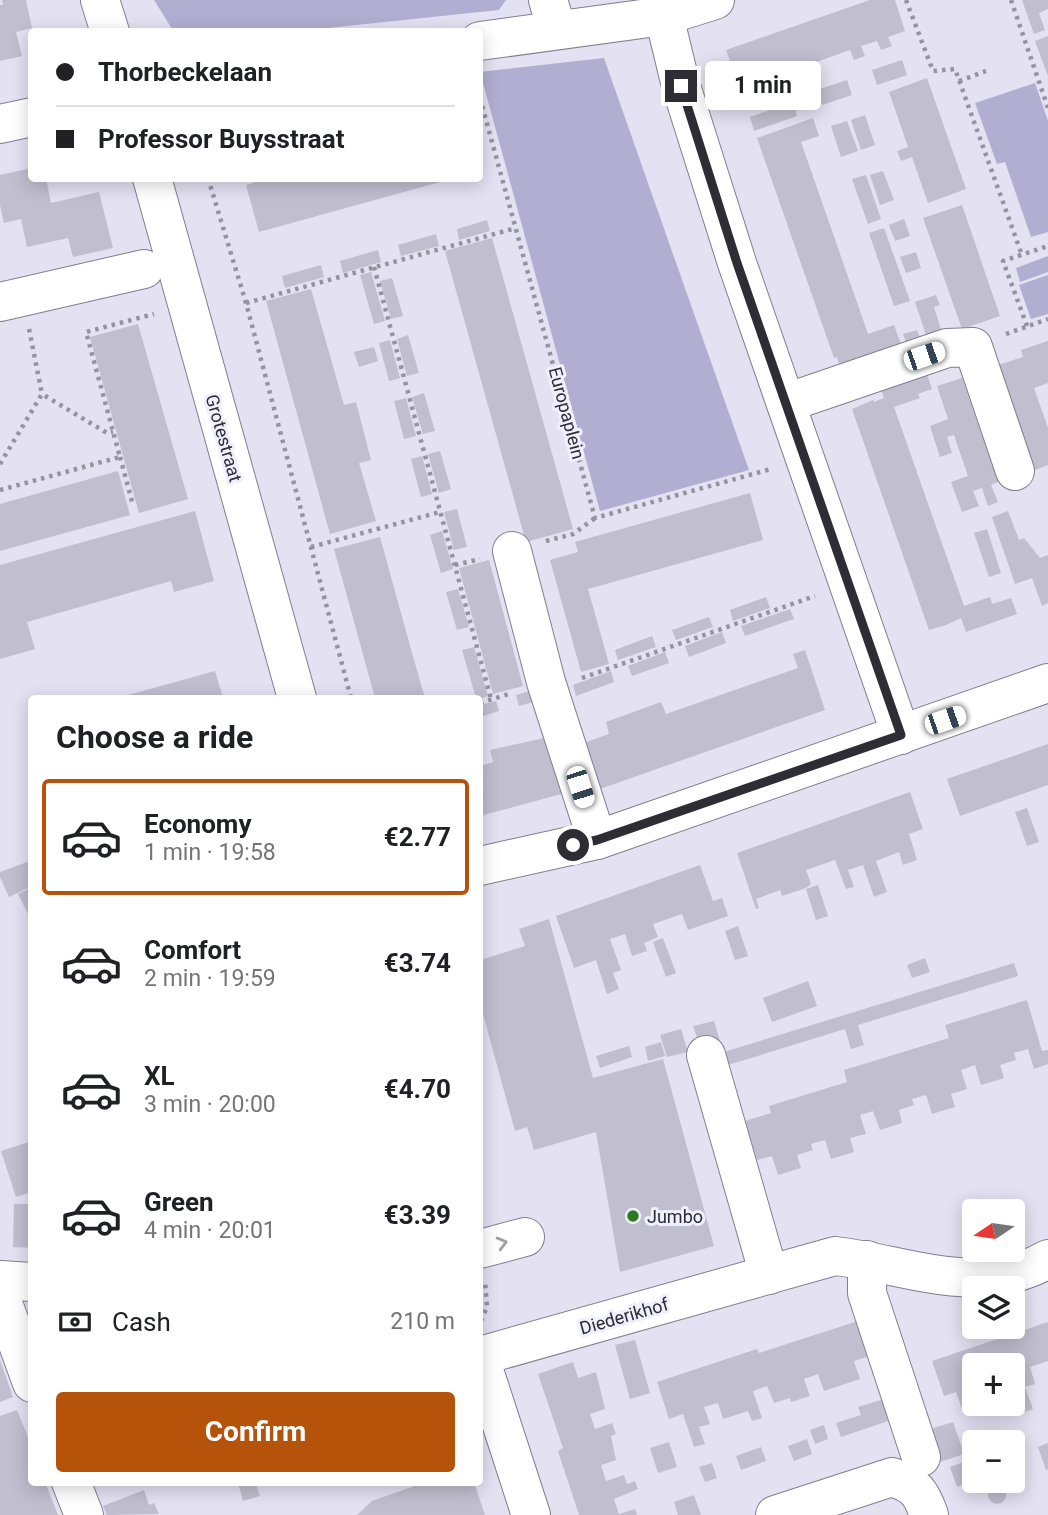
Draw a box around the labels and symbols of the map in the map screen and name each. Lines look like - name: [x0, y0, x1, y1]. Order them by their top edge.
- callout: 1 min: [706, 62, 821, 110]
- route end: [665, 70, 697, 102]
- car: [901, 339, 948, 373]
- street label: Europaplein: [545, 365, 589, 461]
- street label: Grotestraat: [201, 392, 247, 484]
- car: [922, 703, 969, 737]
- car: [564, 764, 597, 810]
- route start: [557, 829, 589, 861]
- north arrow: [962, 1199, 1026, 1262]
- place label: Jumbo: [647, 1206, 703, 1227]
- marker: Jumbo: [625, 1208, 641, 1224]
- one-way arrow: [496, 1237, 508, 1251]
- street label: Diederikhof: [577, 1293, 672, 1339]

